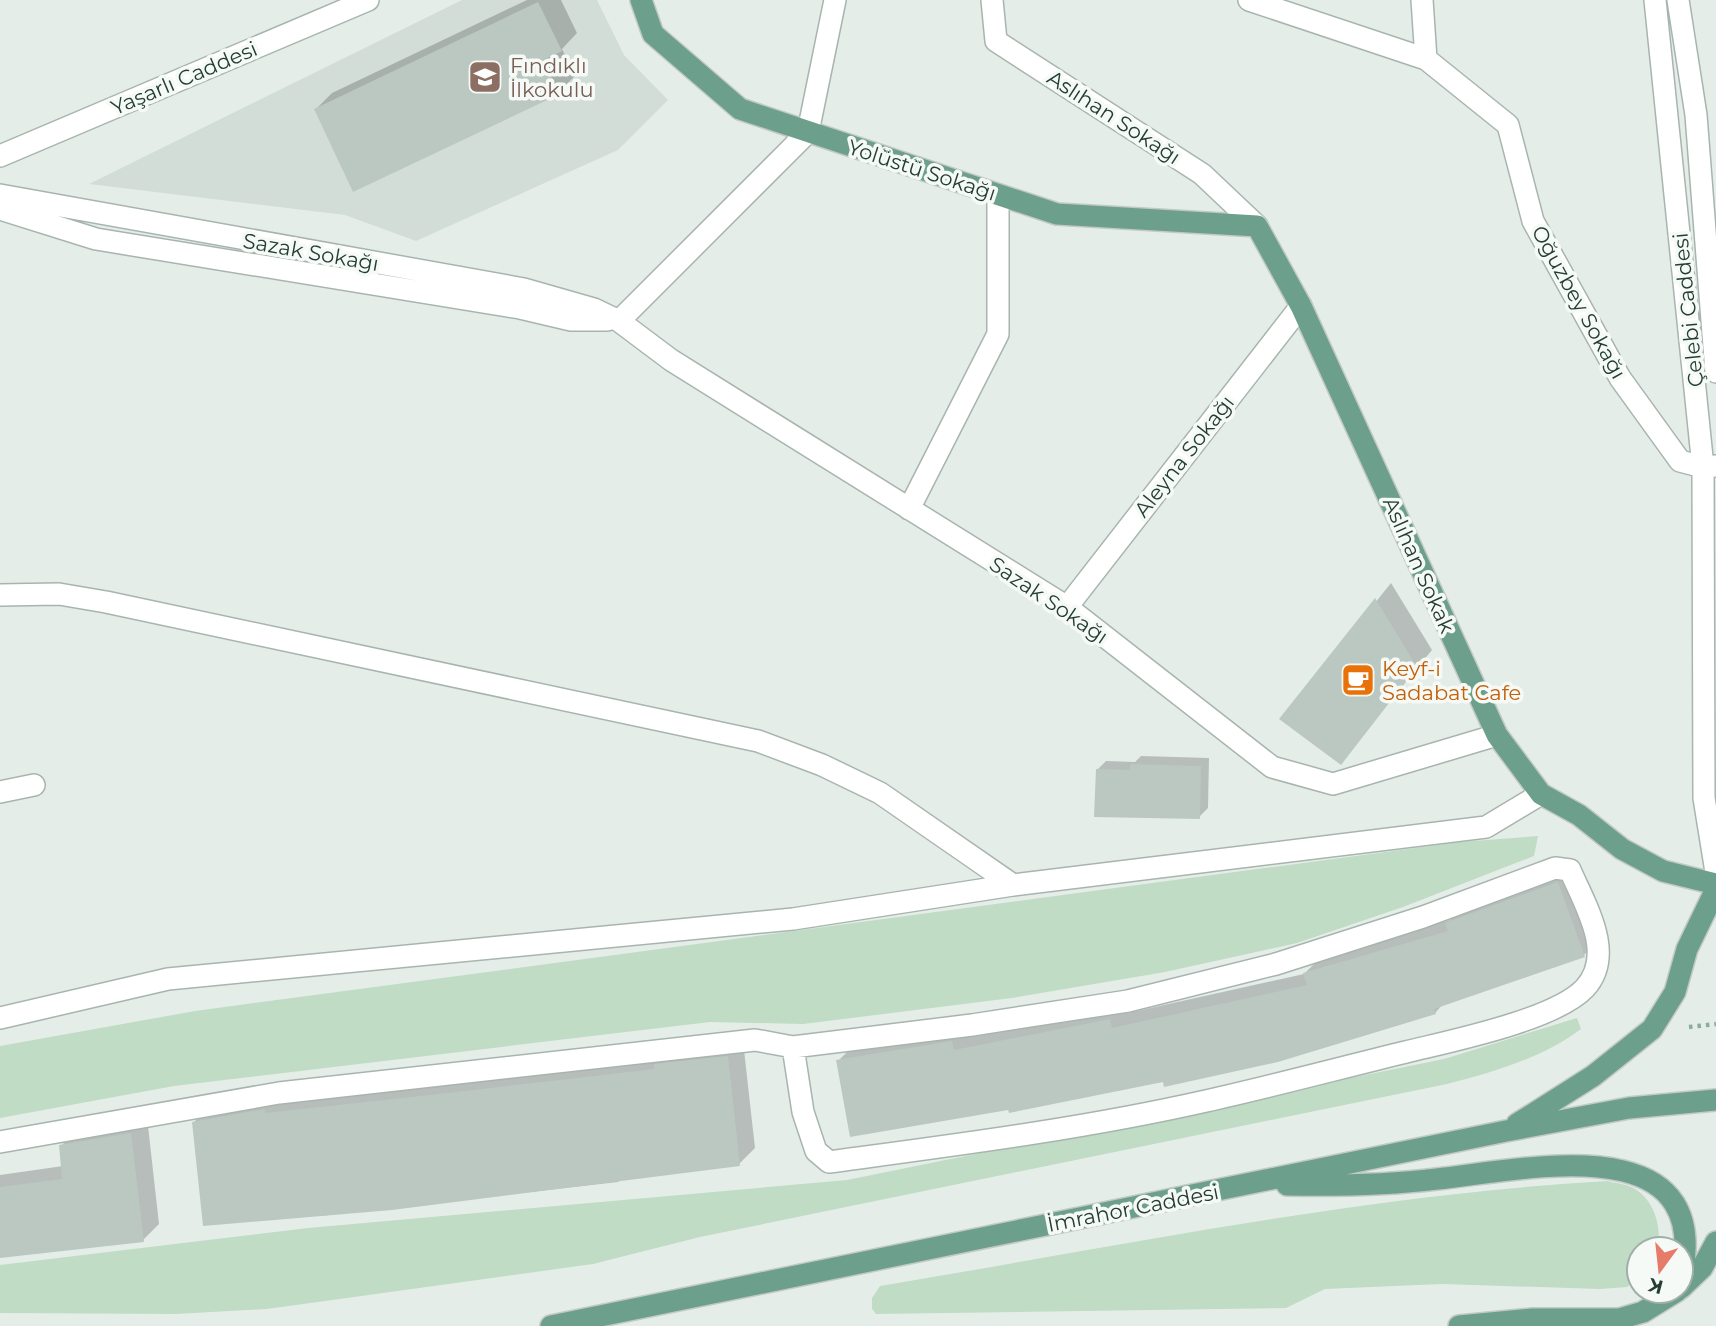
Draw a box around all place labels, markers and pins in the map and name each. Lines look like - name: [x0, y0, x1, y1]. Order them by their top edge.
- place label: Fındıklı İlkokulu: [510, 53, 594, 102]
- school or university icon: Fındıklı İlkokulu: [466, 58, 504, 96]
- place label: Keyf-i Sadabat Cafe: [1382, 656, 1521, 705]
- cafe icon: Keyf-i Sadabat Cafe: [1339, 661, 1377, 699]

